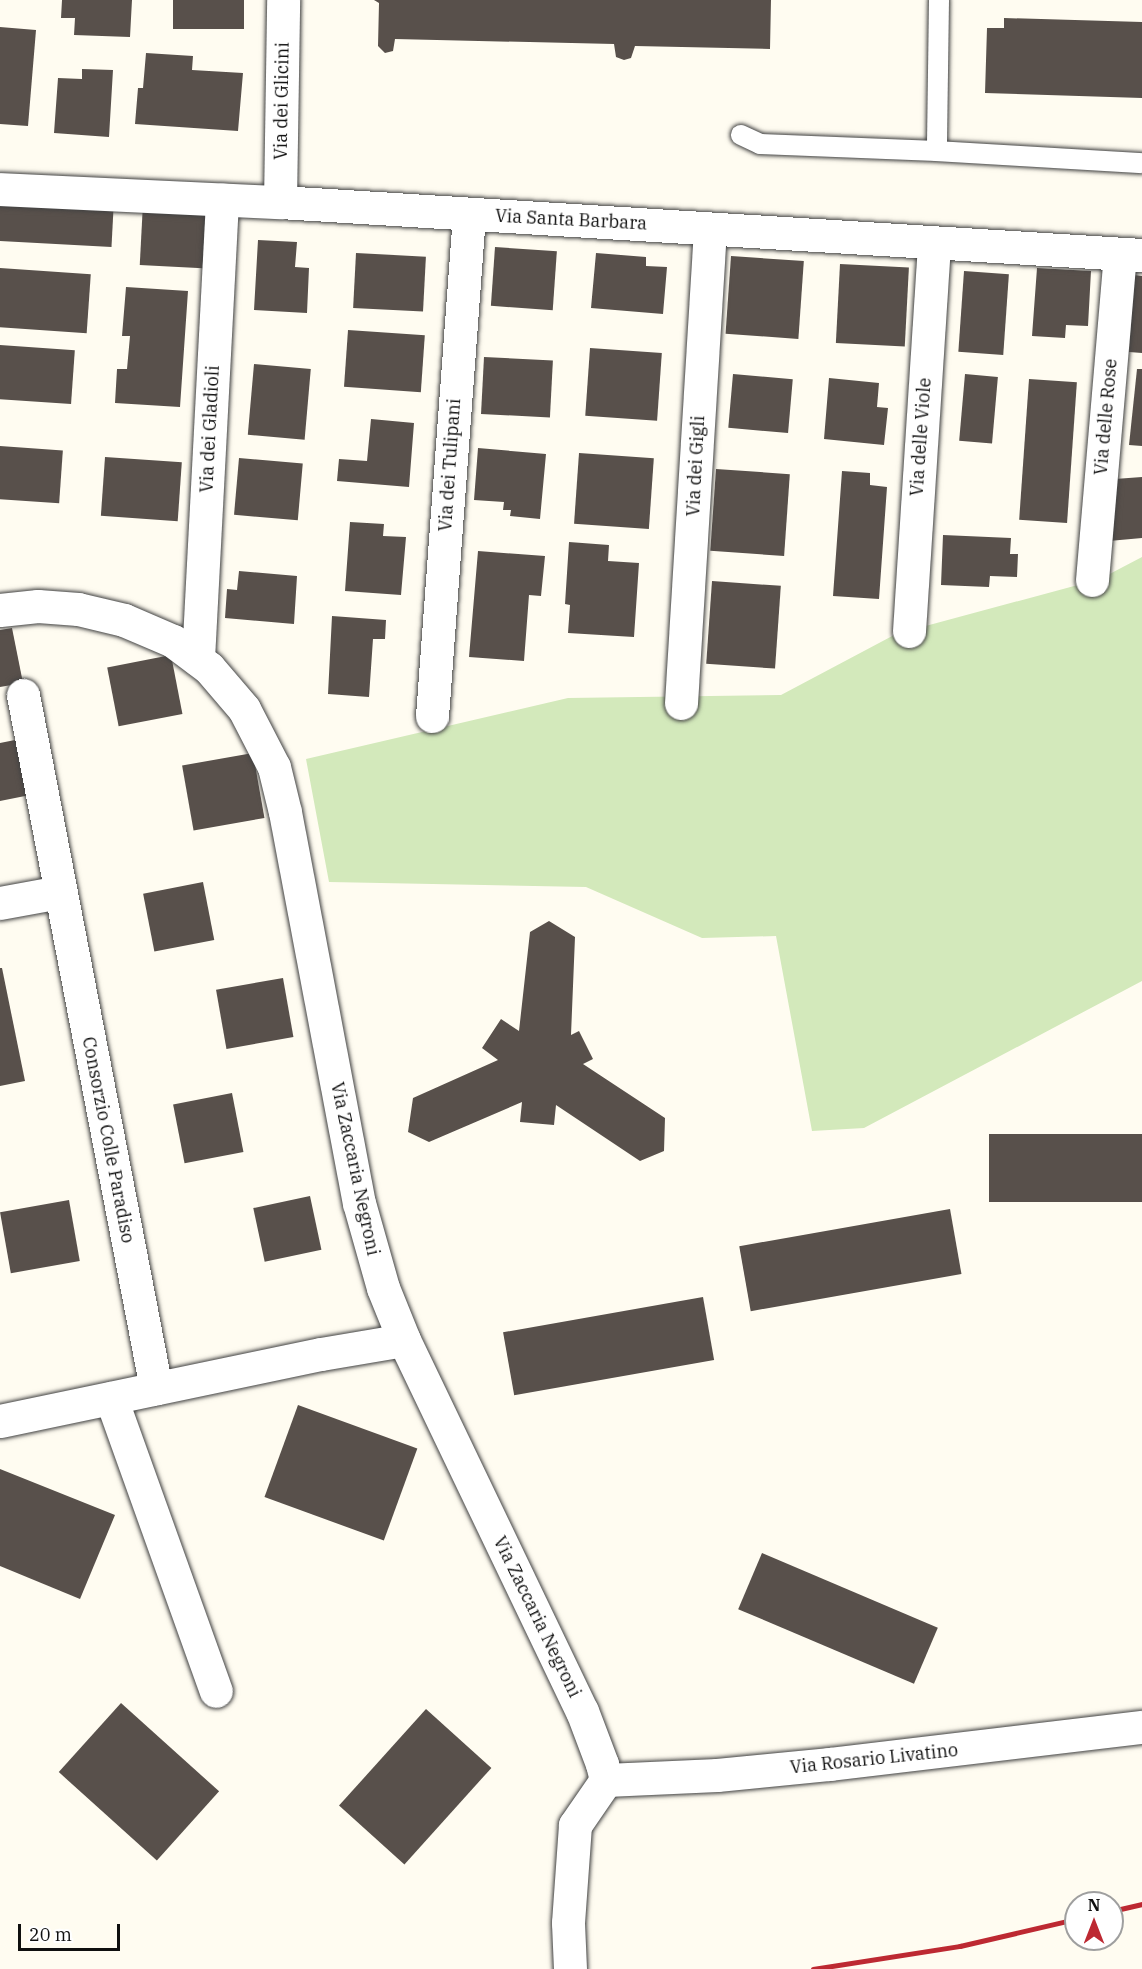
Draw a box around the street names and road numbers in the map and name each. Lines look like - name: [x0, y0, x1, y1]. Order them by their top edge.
- street label: Via dei Glicini: [270, 42, 294, 160]
- street label: Via Santa Barbara: [495, 205, 647, 235]
- street label: Via delle Rose: [1090, 358, 1122, 476]
- street label: Via dei Gladioli: [196, 365, 224, 493]
- street label: Via delle Viole: [906, 377, 936, 497]
- street label: Via dei Tulipani: [435, 398, 465, 532]
- street label: Via dei Gigli: [683, 415, 709, 517]
- street label: Consorzio Colle Paradiso: [77, 1035, 139, 1245]
- street label: Via Zaccaria Negroni: [326, 1080, 384, 1258]
- street label: Via Zaccaria Negroni: [488, 1533, 586, 1701]
- street label: Via Rosario Livatino: [789, 1739, 959, 1779]

